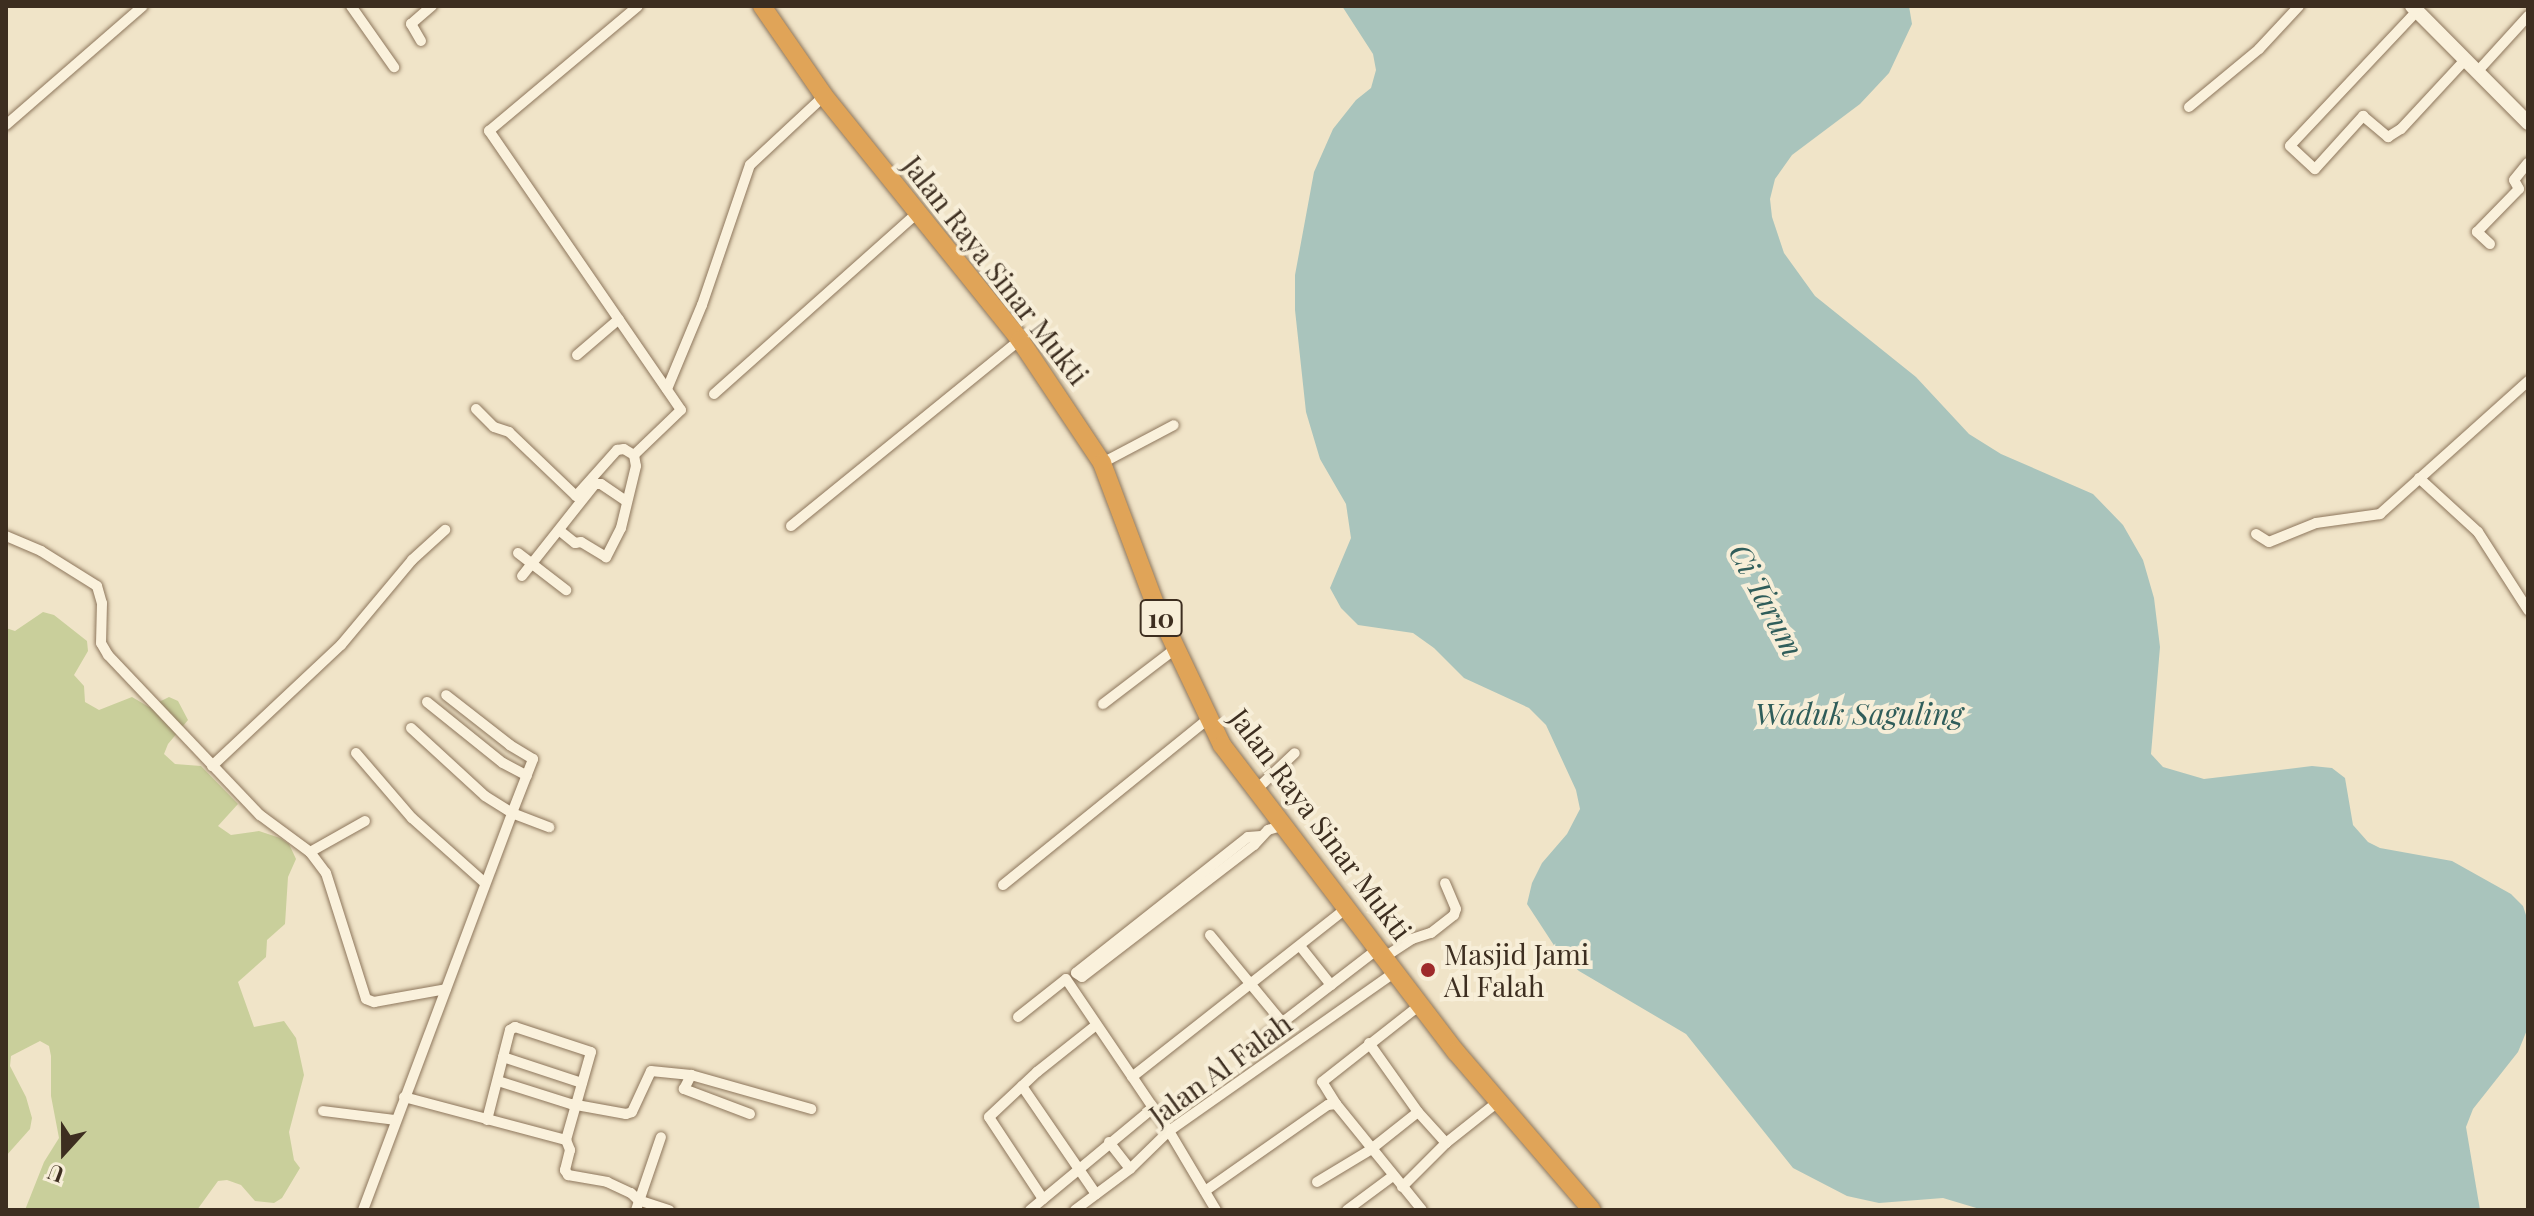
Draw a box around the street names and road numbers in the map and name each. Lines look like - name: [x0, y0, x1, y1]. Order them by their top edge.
- street label: Jalan Raya Sinar Mukti: [896, 148, 1096, 392]
- road number: 10: [1139, 596, 1183, 640]
- street label: Jalan Raya Sinar Mukti: [1223, 701, 1419, 947]
- street label: Jalan Al Falah: [1142, 1006, 1298, 1132]

